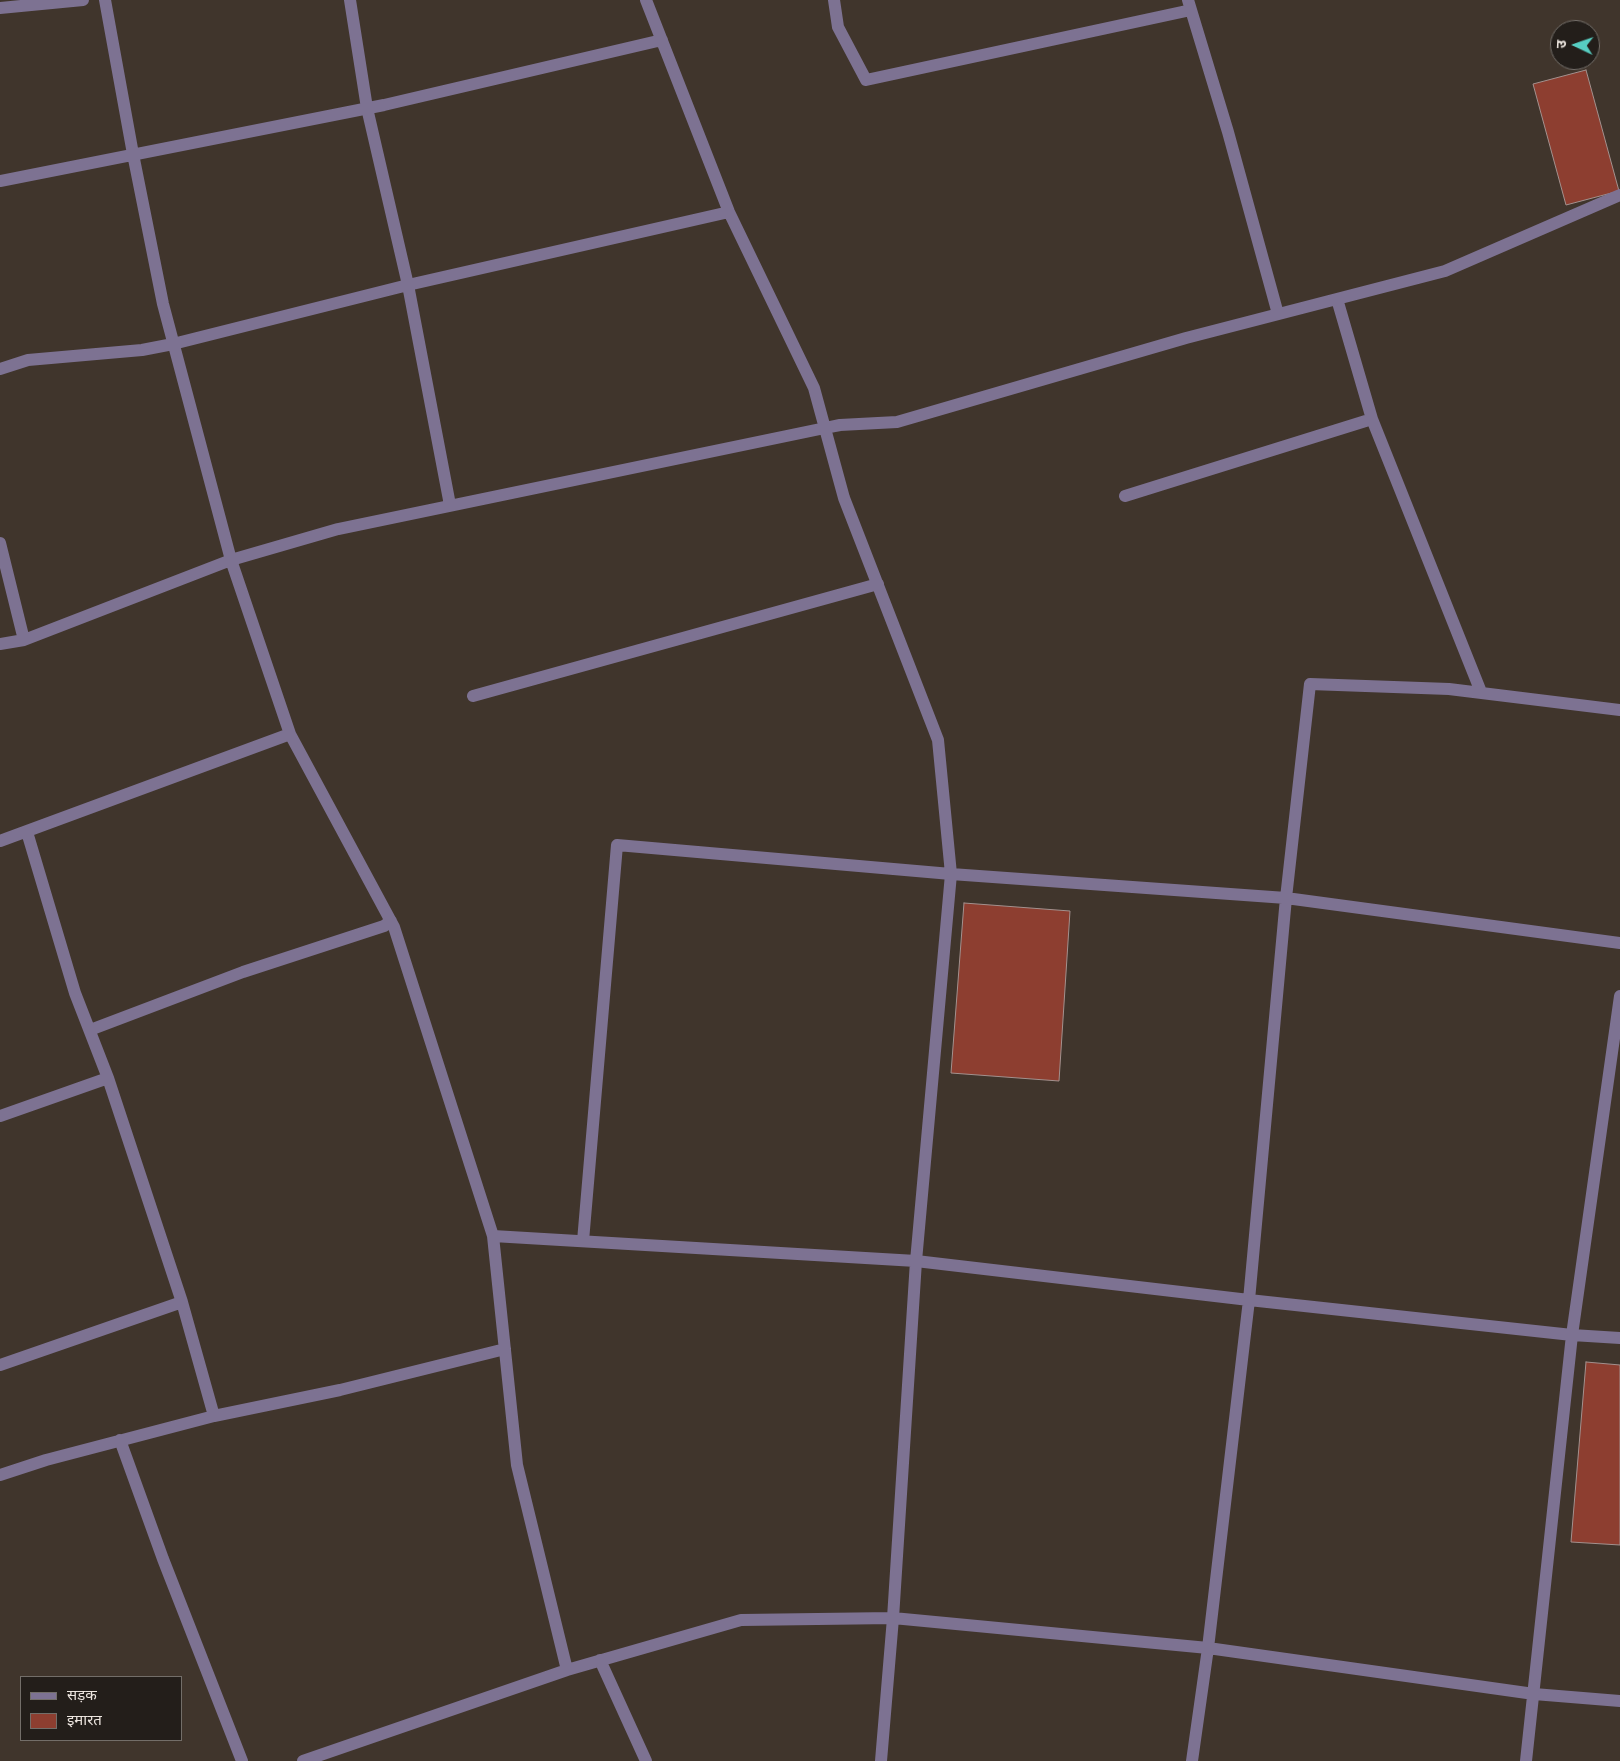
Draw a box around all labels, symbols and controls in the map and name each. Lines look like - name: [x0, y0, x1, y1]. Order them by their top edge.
- north arrow: [1550, 20, 1600, 70]
- text: उ: [1553, 40, 1569, 49]
- legend: [20, 1676, 182, 1741]
- text: सड़क: [67, 1686, 97, 1704]
- text: इमारत: [67, 1711, 102, 1729]

